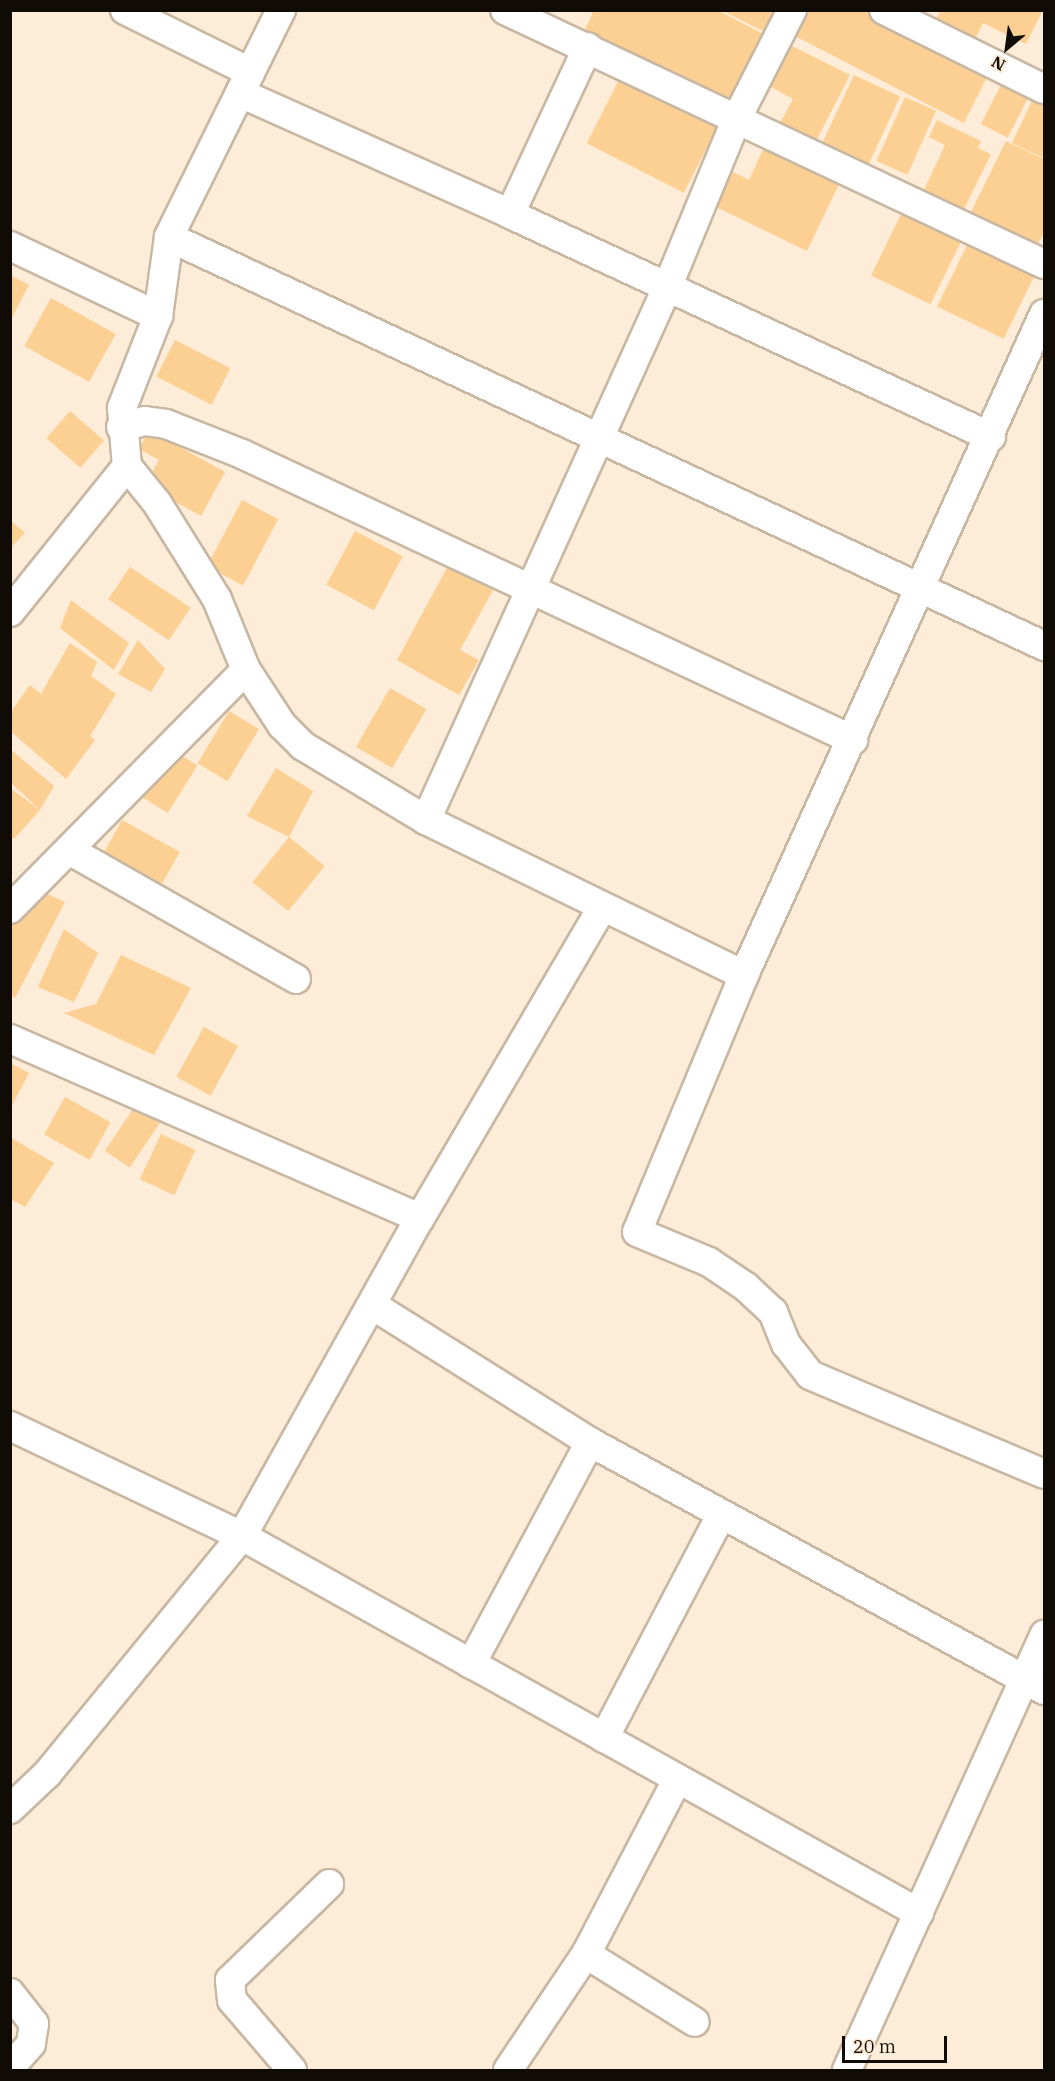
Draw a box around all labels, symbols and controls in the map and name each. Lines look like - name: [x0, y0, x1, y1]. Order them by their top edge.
- north arrow: [977, 18, 1037, 78]
- text: N: [988, 52, 1009, 76]
- scale bar: [845, 2024, 950, 2062]
- text: 20 m: [853, 2035, 896, 2058]

